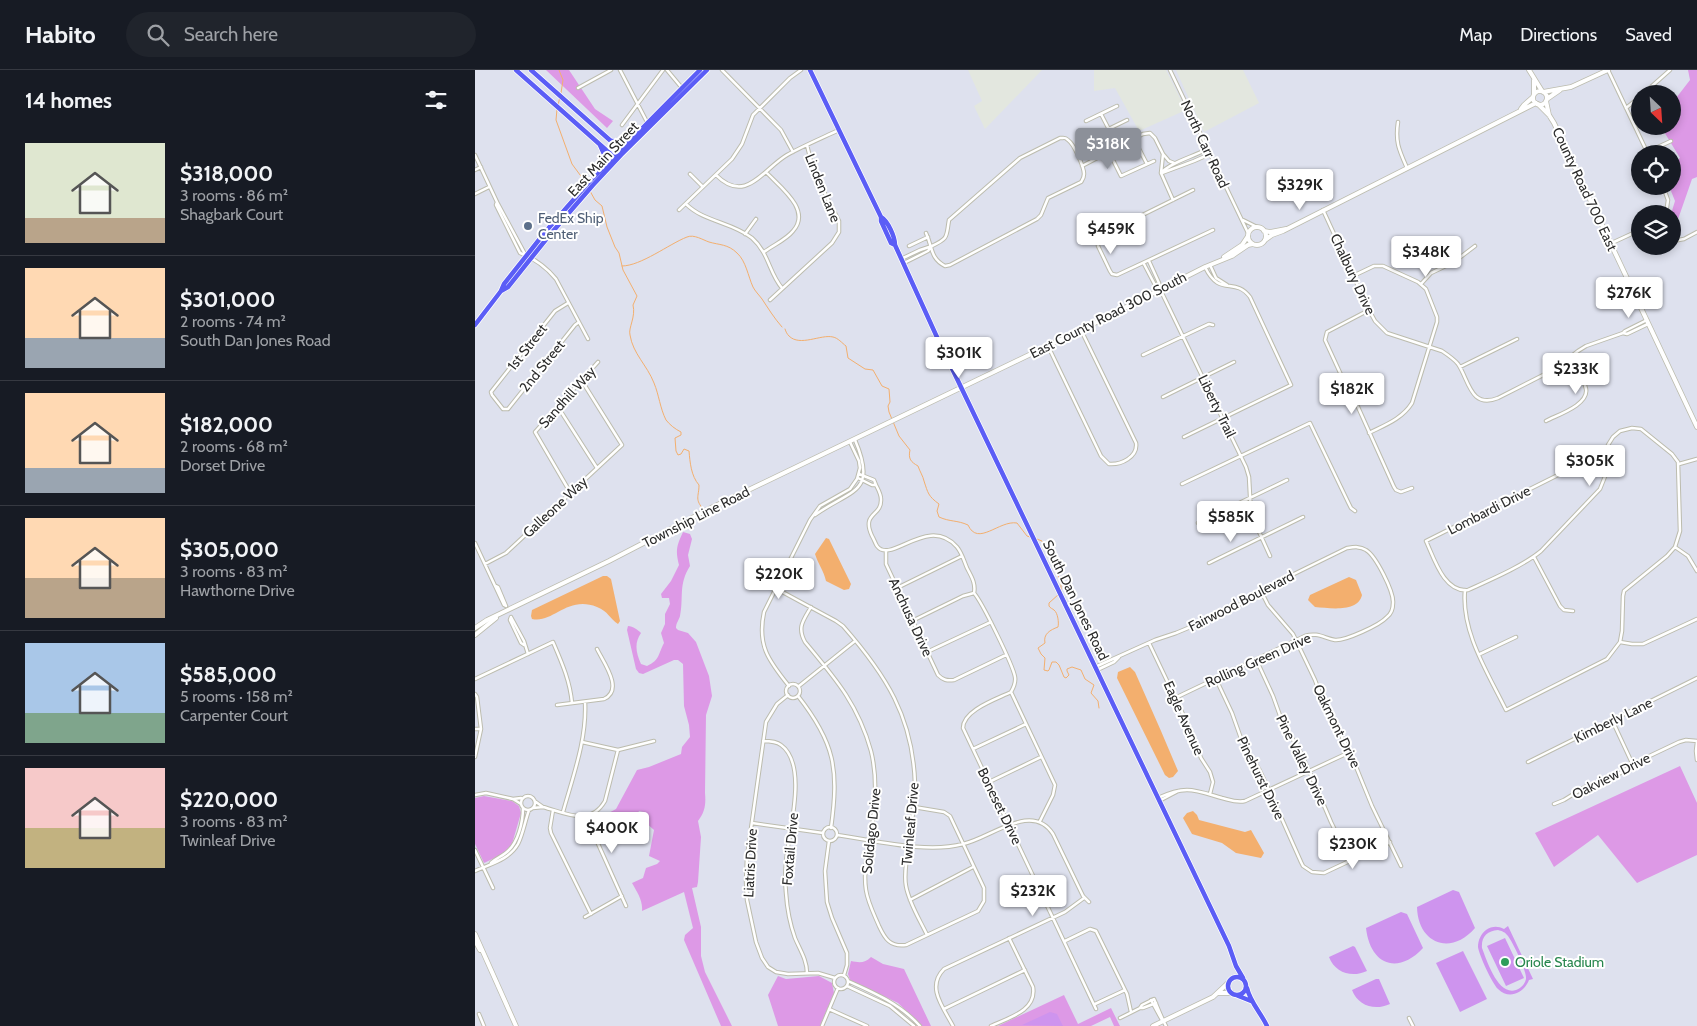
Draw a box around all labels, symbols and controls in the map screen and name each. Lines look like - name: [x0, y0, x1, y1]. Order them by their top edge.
- search box: [126, 12, 476, 57]
- text: Habito: [25, 20, 96, 49]
- icon: search: [144, 21, 172, 49]
- text: Search here: [184, 23, 278, 46]
- text: Map: [1459, 24, 1492, 46]
- text: Directions: [1520, 24, 1597, 46]
- text: Saved: [1625, 24, 1672, 46]
- north arrow: [1631, 85, 1681, 135]
- map controls: [1631, 85, 1681, 255]
- icon: filters: [422, 86, 450, 114]
- text: 14 homes: [25, 88, 112, 113]
- street label: North Carr Road: [1177, 97, 1233, 191]
- street label: East Main Street: [564, 118, 643, 200]
- street label: County Road 700 East: [1548, 124, 1622, 254]
- pin: $318K: [1073, 128, 1143, 170]
- text: $318K: [1086, 134, 1130, 153]
- button: locate: [1631, 145, 1681, 195]
- street label: Linden Lane: [801, 151, 845, 225]
- text: $318,000: [180, 161, 273, 186]
- icon: home: [65, 163, 125, 223]
- pin: $329K: [1265, 168, 1335, 211]
- text: $329K: [1277, 175, 1323, 194]
- text: 3 rooms · 86 m²: [180, 186, 288, 205]
- text: Shagbark Court: [180, 205, 283, 224]
- button: layers: [1631, 205, 1681, 255]
- place label: FedEx Ship Center: [538, 209, 604, 243]
- pin: $459K: [1076, 212, 1146, 255]
- text: $459K: [1088, 219, 1134, 238]
- marker: FedEx Ship Center: [522, 220, 534, 232]
- street label: Chalbury Drive: [1326, 231, 1380, 317]
- pin: $348K: [1391, 236, 1461, 278]
- text: $348K: [1402, 242, 1450, 261]
- street label: East County Road 300 South: [1027, 268, 1189, 362]
- pin: $276K: [1594, 276, 1664, 319]
- text: $276K: [1607, 283, 1651, 302]
- text: $301,000: [180, 287, 275, 312]
- icon: home: [65, 288, 125, 348]
- text: 2 rooms · 74 m²: [180, 312, 286, 331]
- street label: 1st Street: [503, 320, 551, 374]
- text: South Dan Jones Road: [180, 331, 331, 350]
- street label: 2nd Street: [515, 336, 569, 396]
- pin: $301K: [924, 336, 994, 379]
- text: $301K: [936, 343, 982, 362]
- pin: $233K: [1541, 352, 1611, 395]
- text: $233K: [1553, 359, 1599, 378]
- street label: Sandhill Way: [535, 362, 599, 432]
- street label: Liberty Trail: [1194, 372, 1240, 441]
- pin: $182K: [1317, 372, 1387, 415]
- text: $182K: [1330, 379, 1374, 398]
- text: $182,000: [180, 412, 273, 437]
- icon: home: [65, 413, 125, 473]
- text: 2 rooms · 68 m²: [180, 437, 288, 456]
- pin: $305K: [1555, 444, 1625, 487]
- text: $305K: [1566, 451, 1614, 470]
- text: Dorset Drive: [180, 456, 265, 475]
- street label: Galleone Way: [519, 472, 591, 542]
- street label: Lombardi Drive: [1444, 481, 1534, 539]
- street label: Township Line Road: [639, 482, 753, 552]
- pin: $585K: [1196, 500, 1266, 543]
- text: $585K: [1208, 507, 1254, 526]
- text: $305,000: [180, 537, 279, 562]
- street label: South Dan Jones Road: [1039, 537, 1113, 663]
- icon: home: [65, 538, 125, 598]
- pin: $220K: [744, 558, 814, 600]
- text: 3 rooms · 83 m²: [180, 562, 288, 581]
- text: $220K: [755, 564, 803, 583]
- street label: Fairwood Boulevard: [1185, 567, 1297, 635]
- street label: Anchusa Drive: [885, 575, 937, 659]
- text: Hawthorne Drive: [180, 581, 295, 600]
- street label: Rolling Green Drive: [1202, 629, 1314, 691]
- text: $585,000: [180, 662, 277, 687]
- icon: home: [65, 663, 125, 723]
- street label: Eagle Avenue: [1160, 678, 1208, 758]
- street label: Oakmont Drive: [1309, 681, 1365, 771]
- text: 5 rooms · 158 m²: [180, 687, 293, 706]
- street label: Kimberly Lane: [1571, 693, 1655, 747]
- text: Carpenter Court: [180, 706, 288, 725]
- street label: Pine Valley Drive: [1272, 712, 1332, 808]
- street label: Pinehurst Drive: [1233, 733, 1289, 823]
- street label: Oakview Drive: [1569, 749, 1653, 803]
- street label: Boneset Drive: [974, 765, 1026, 847]
- street label: Twinleaf Drive: [897, 782, 923, 866]
- text: $220,000: [180, 787, 278, 812]
- street label: Solidago Drive: [858, 787, 884, 875]
- icon: home: [65, 788, 125, 848]
- text: 3 rooms · 83 m²: [180, 812, 288, 831]
- pin: $400K: [577, 812, 647, 854]
- street label: Foxtail Drive: [778, 812, 802, 886]
- text: $400K: [586, 818, 638, 837]
- street label: Liatris Drive: [739, 828, 761, 898]
- pin: $230K: [1318, 828, 1388, 870]
- text: Twinleaf Drive: [180, 831, 276, 850]
- text: $230K: [1329, 834, 1377, 853]
- pin: $232K: [998, 874, 1068, 917]
- text: $232K: [1011, 881, 1055, 900]
- place label: Oriole Stadium: [1515, 953, 1604, 971]
- marker: Oriole Stadium: [1499, 956, 1511, 968]

